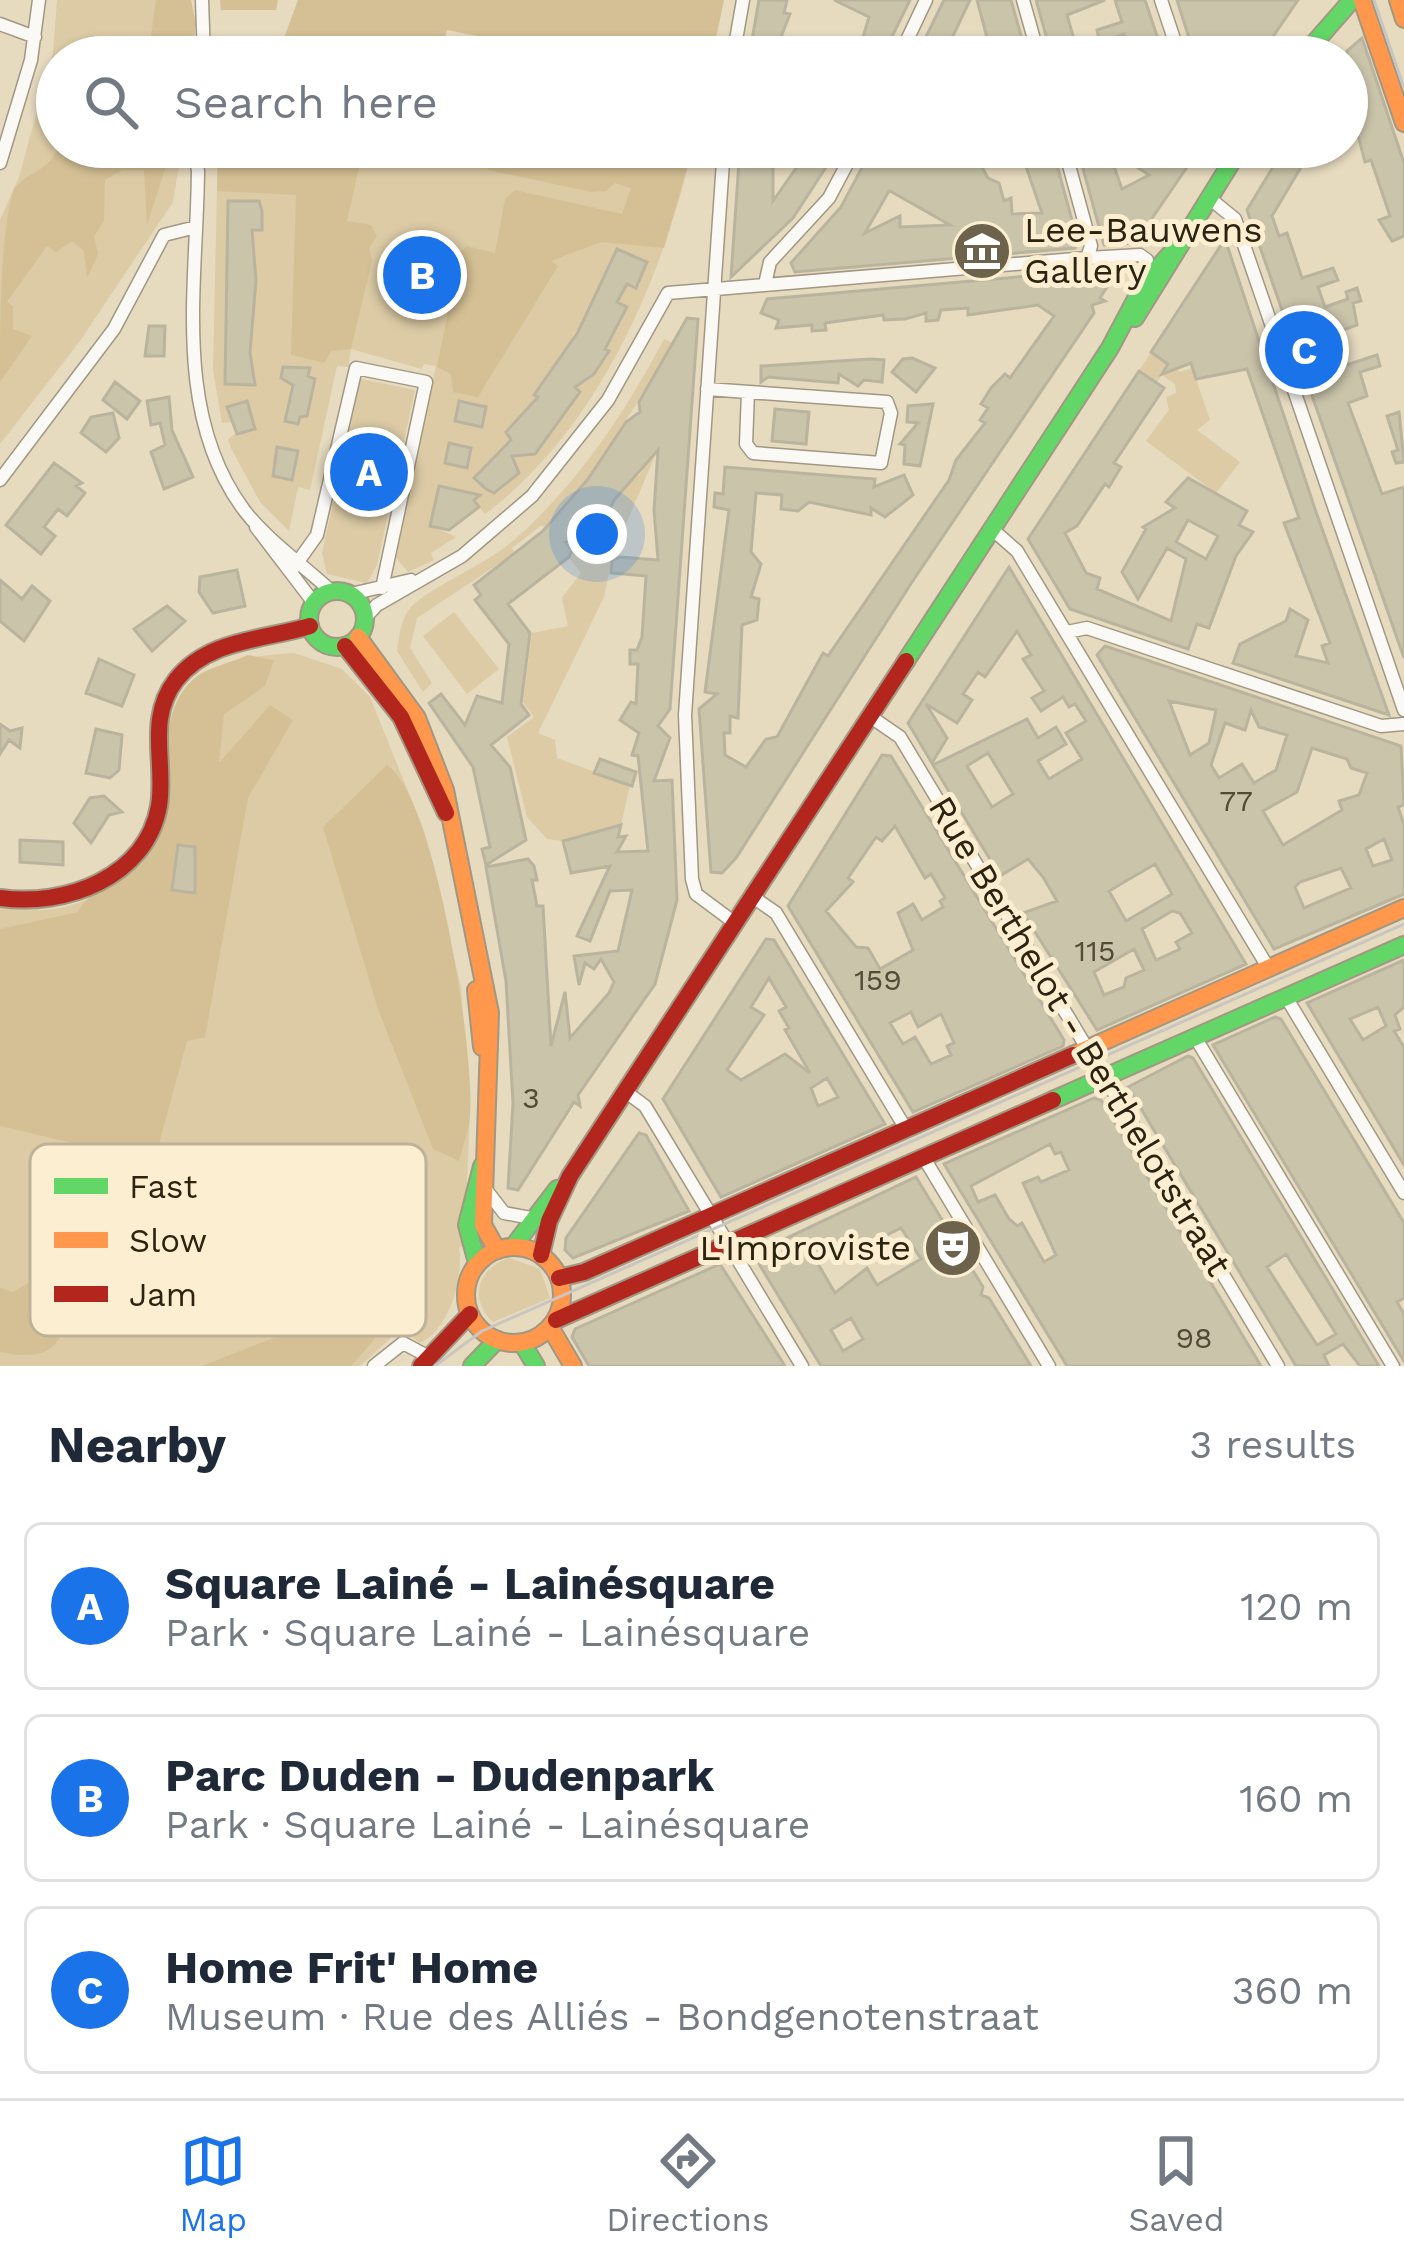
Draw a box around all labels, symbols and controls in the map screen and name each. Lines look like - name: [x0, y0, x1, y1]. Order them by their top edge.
- search box: [36, 36, 1368, 168]
- icon: search: [78, 69, 144, 135]
- text: Search here: [174, 76, 438, 129]
- place label: Lee-Bauwens Gallery: [1024, 209, 1263, 292]
- museum icon: Lee-Bauwens Gallery: [951, 220, 1013, 282]
- pin: B: [383, 230, 461, 320]
- pin: C: [1265, 305, 1343, 395]
- pin: A: [330, 427, 408, 517]
- your location: [567, 504, 627, 564]
- house number: 77: [1219, 783, 1253, 818]
- street label: Rue Berthelot - Berthelotstraat: [920, 789, 1240, 1283]
- house number: 115: [1075, 933, 1115, 968]
- house number: 159: [854, 962, 902, 997]
- house number: 3: [522, 1080, 540, 1115]
- legend: [30, 1144, 426, 1336]
- text: Fast: [129, 1167, 198, 1206]
- theatre icon: L'Improviste: [922, 1217, 984, 1279]
- text: Slow: [129, 1221, 207, 1260]
- place label: L'Improviste: [699, 1227, 911, 1269]
- text: Jam: [129, 1275, 197, 1314]
- house number: 98: [1176, 1320, 1213, 1355]
- text: Nearby: [48, 1415, 226, 1474]
- text: 3 results: [1190, 1422, 1356, 1467]
- text: Square Lainé - Lainésquare: [165, 1557, 775, 1610]
- text: A: [77, 1584, 103, 1629]
- text: 120 m: [1240, 1584, 1353, 1629]
- text: Park · Square Lainé - Lainésquare: [165, 1610, 810, 1655]
- text: Parc Duden - Dudenpark: [165, 1749, 714, 1802]
- text: B: [77, 1776, 103, 1821]
- text: 160 m: [1239, 1776, 1353, 1821]
- text: Park · Square Lainé - Lainésquare: [165, 1802, 810, 1847]
- text: Home Frit' Home: [165, 1941, 538, 1994]
- text: C: [77, 1968, 103, 2013]
- text: 360 m: [1232, 1968, 1353, 2013]
- text: Museum · Rue des Alliés - Bondgenotenstraat: [165, 1994, 1039, 2039]
- tab: Map: [180, 2128, 247, 2239]
- tab: Directions: [606, 2128, 769, 2239]
- tab: Saved: [1129, 2128, 1224, 2239]

